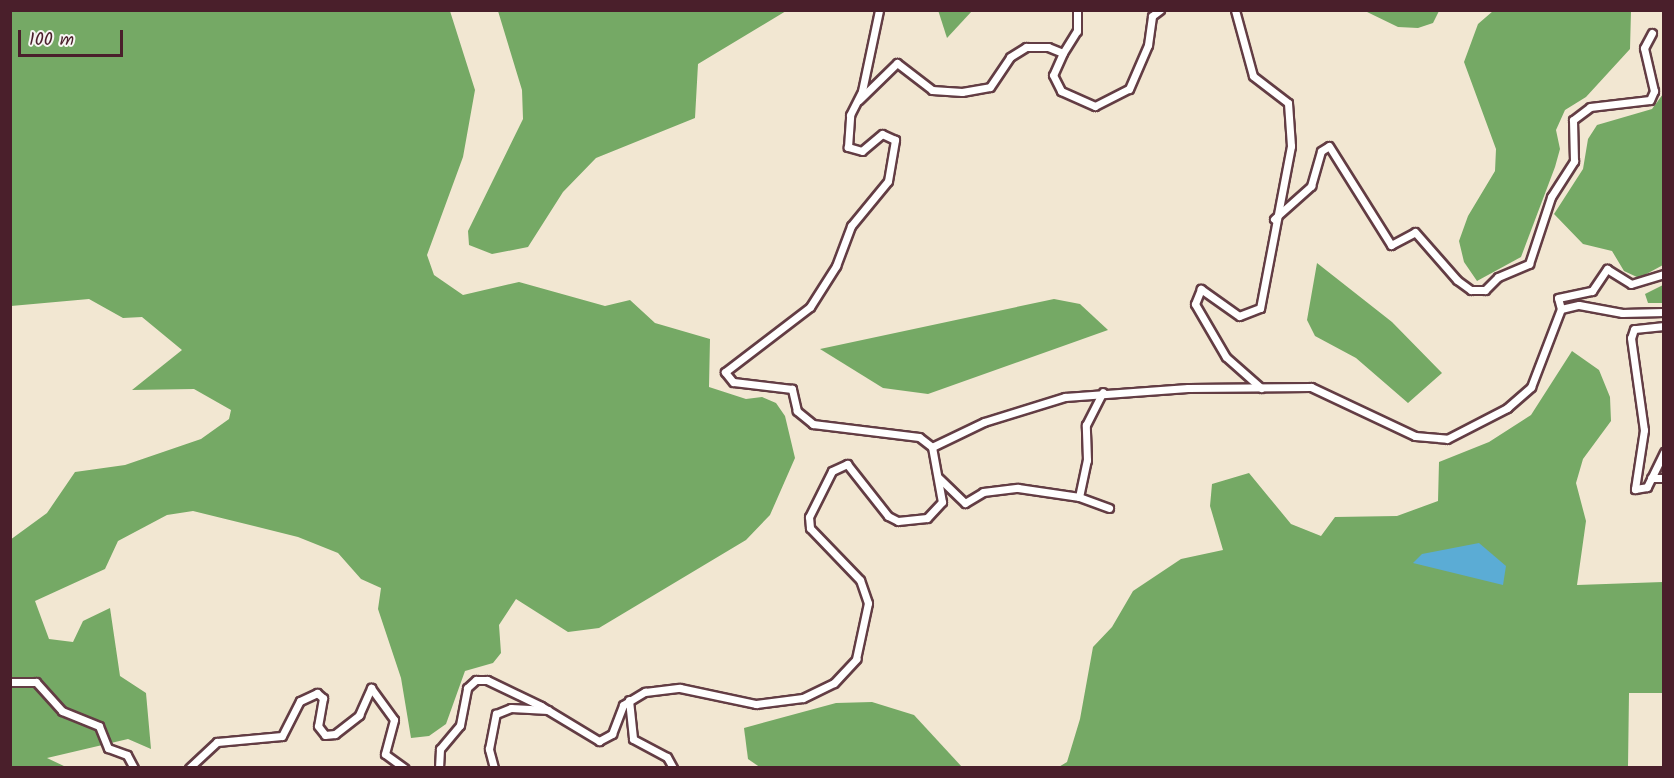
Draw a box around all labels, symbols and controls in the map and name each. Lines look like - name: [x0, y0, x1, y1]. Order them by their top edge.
- scale bar: [21, 18, 126, 56]
- text: 100 m: [29, 26, 74, 55]

